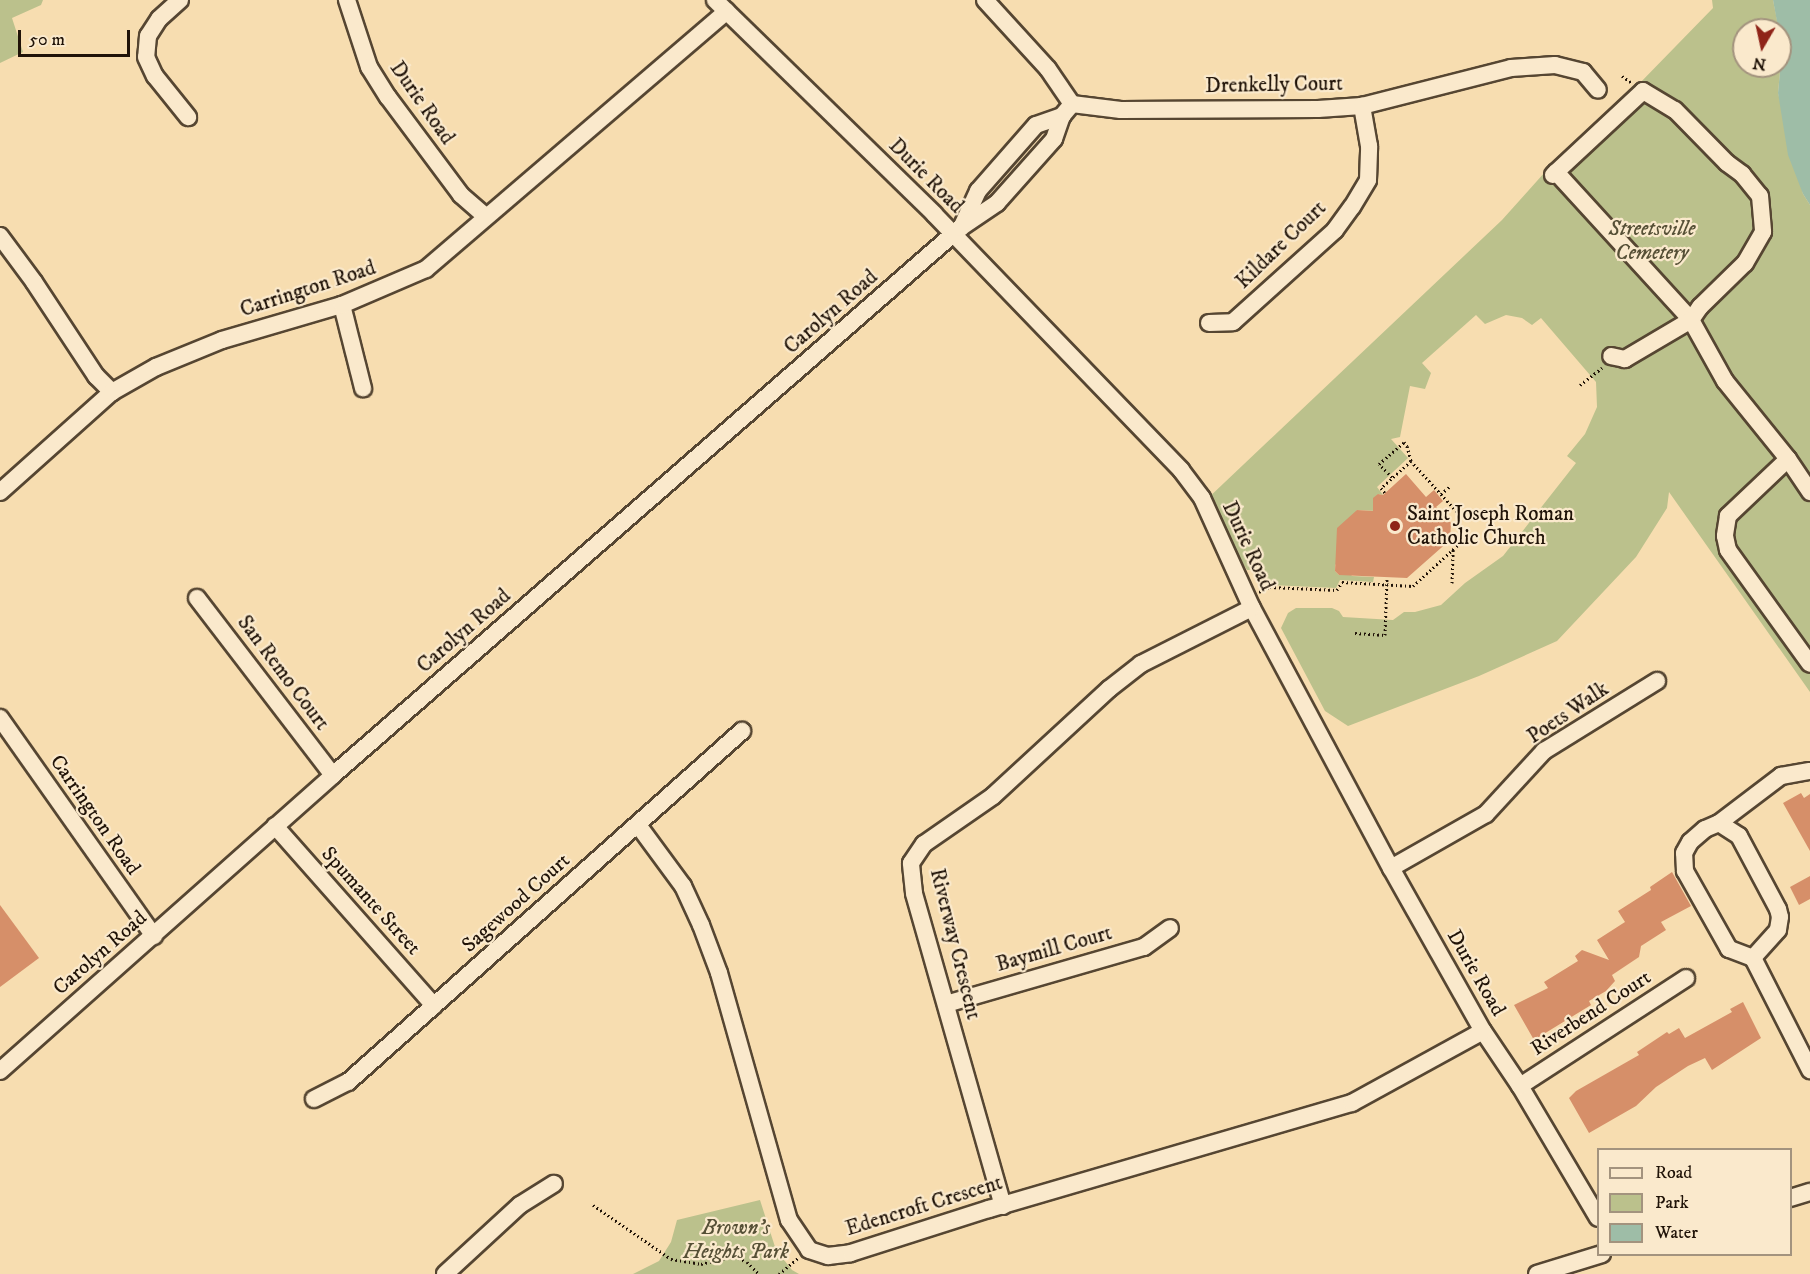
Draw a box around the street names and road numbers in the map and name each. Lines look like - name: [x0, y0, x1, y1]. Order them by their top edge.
- street label: Durie Road: [384, 57, 460, 149]
- street label: Drenkelly Court: [1205, 71, 1343, 99]
- street label: Durie Road: [883, 133, 969, 219]
- street label: Kildare Court: [1231, 196, 1331, 294]
- street label: Carrington Road: [237, 255, 379, 323]
- street label: Carolyn Road: [779, 265, 883, 359]
- street label: Durie Road: [1216, 497, 1280, 595]
- street label: Carolyn Road: [412, 584, 516, 678]
- street label: San Remo Court: [232, 611, 334, 735]
- street label: Poets Walk: [1523, 677, 1613, 749]
- street label: Carrington Road: [44, 750, 146, 880]
- street label: Spumante Street: [316, 842, 426, 960]
- street label: Sagewood Court: [457, 848, 575, 958]
- street label: Riverway Crescent: [924, 866, 986, 1022]
- street label: Carolyn Road: [48, 906, 152, 1000]
- street label: Baymill Court: [993, 920, 1115, 978]
- street label: Durie Road: [1441, 925, 1511, 1021]
- street label: Riverbend Court: [1526, 965, 1656, 1061]
- street label: Edencroft Crescent: [843, 1170, 1005, 1242]

